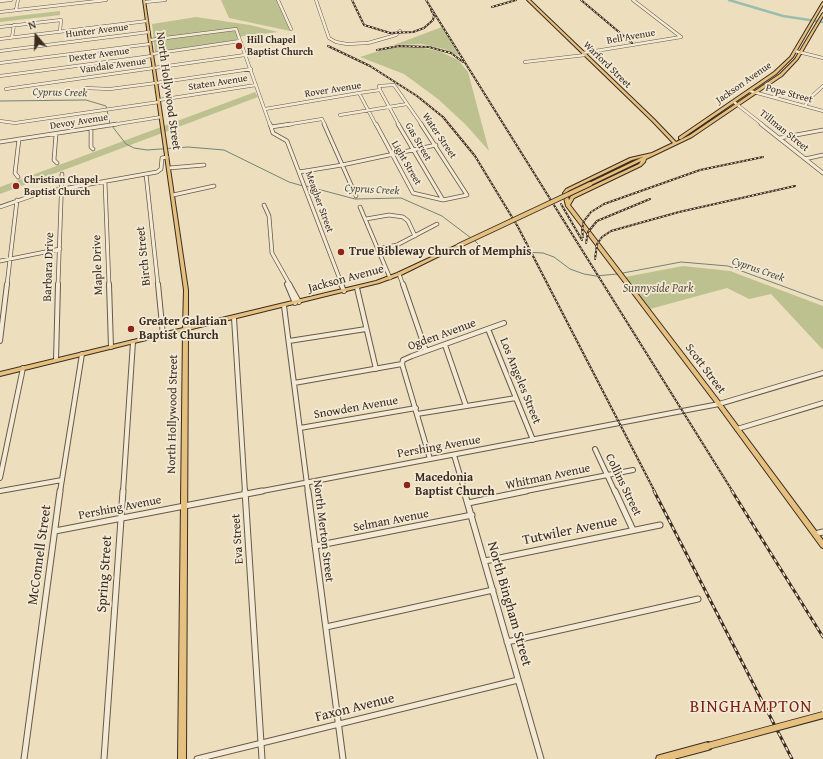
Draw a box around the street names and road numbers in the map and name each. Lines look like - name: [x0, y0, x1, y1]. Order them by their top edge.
- street label: Hunter Avenue: [65, 21, 129, 41]
- street label: Bell Avenue: [606, 27, 656, 47]
- street label: North Hollywood Street: [153, 31, 183, 151]
- street label: Warford Street: [580, 39, 634, 91]
- street label: Dexter Avenue: [68, 45, 130, 65]
- street label: Vandale Avenue: [79, 55, 147, 77]
- street label: Jackson Avenue: [714, 59, 774, 107]
- street label: Staten Avenue: [187, 72, 249, 94]
- street label: Rover Avenue: [304, 80, 362, 100]
- street label: Pope Street: [764, 82, 814, 106]
- street label: Tillman Street: [757, 107, 811, 155]
- street label: Devoy Avenue: [49, 111, 109, 133]
- street label: Water Street: [419, 111, 459, 161]
- street label: Gas Street: [402, 121, 434, 163]
- street label: Light Street: [388, 139, 424, 187]
- street label: Meagher Street: [302, 170, 336, 234]
- street label: Birch Street: [134, 226, 154, 286]
- street label: Barbara Drive: [41, 232, 57, 302]
- street label: Maple Drive: [90, 234, 106, 296]
- street label: Jackson Avenue: [307, 262, 385, 296]
- street label: Ogden Avenue: [406, 316, 478, 354]
- street label: Los Angeles Street: [496, 336, 544, 426]
- street label: Scott Street: [682, 341, 728, 397]
- street label: North Hollywood Street: [165, 354, 181, 474]
- street label: Snowden Avenue: [313, 393, 399, 423]
- street label: Pershing Avenue: [396, 433, 482, 461]
- street label: Collins Street: [602, 452, 644, 518]
- street label: Whitman Avenue: [504, 461, 592, 493]
- street label: North Merton Street: [310, 479, 336, 583]
- street label: Pershing Avenue: [77, 493, 163, 523]
- street label: McConnell Street: [25, 504, 55, 606]
- street label: Selman Avenue: [352, 507, 430, 535]
- street label: Eva Street: [229, 513, 247, 565]
- street label: Tutwiler Avenue: [521, 513, 619, 549]
- street label: Spring Street: [94, 535, 116, 613]
- street label: North Bingham Street: [483, 540, 535, 668]
- street label: Faxon Avenue: [314, 690, 396, 726]

